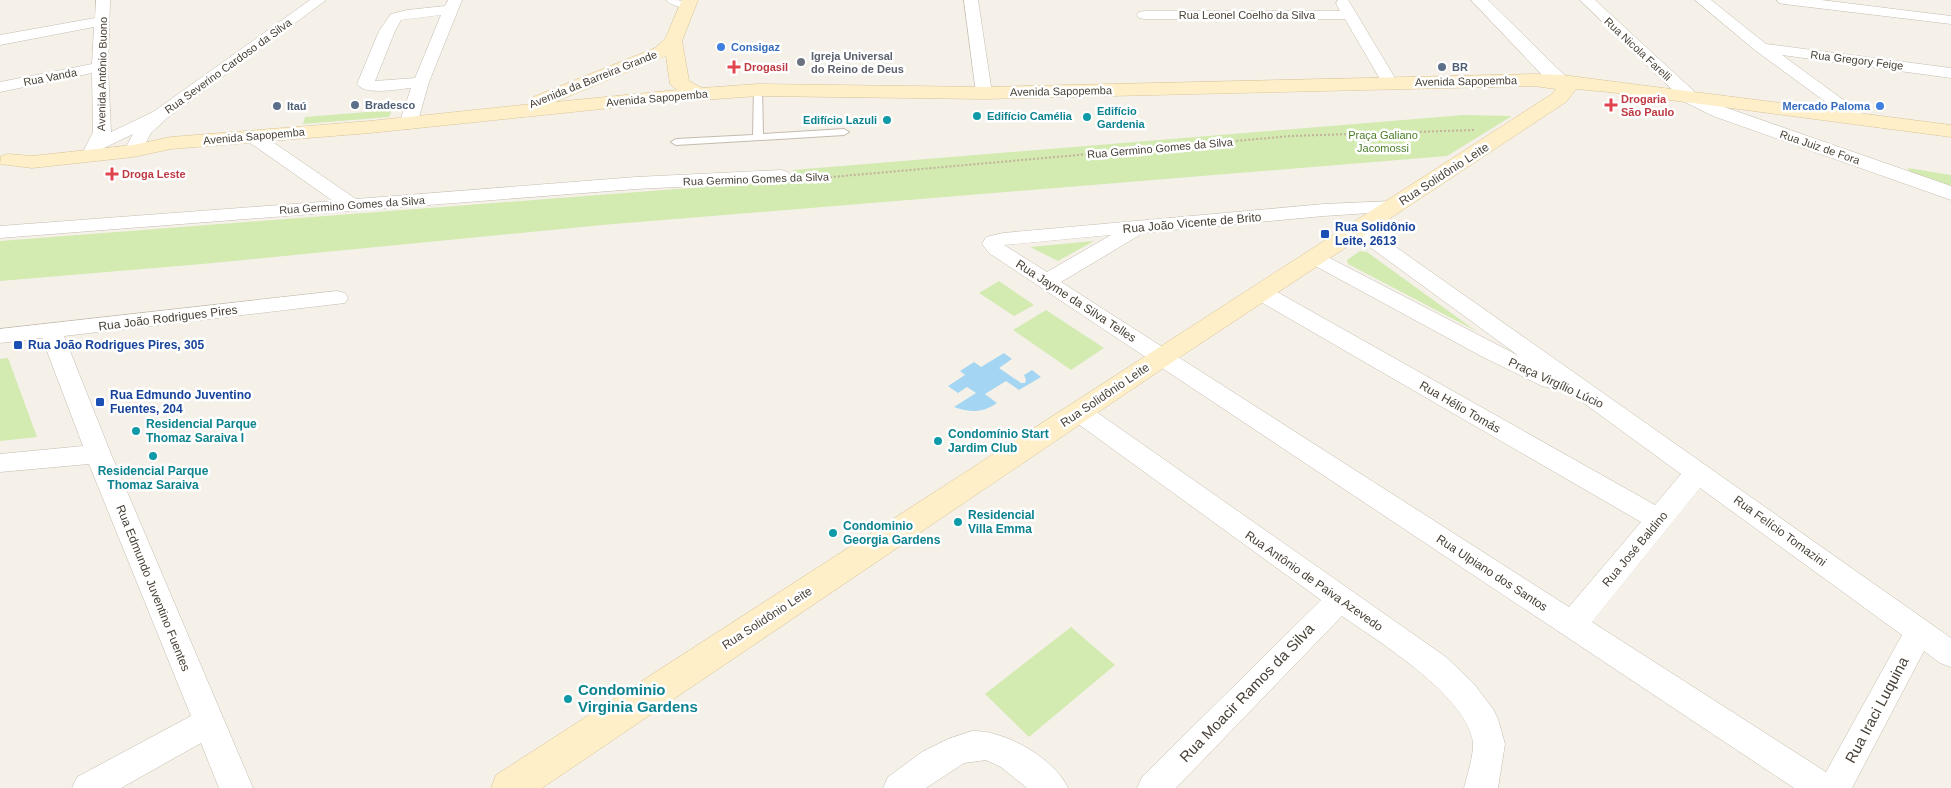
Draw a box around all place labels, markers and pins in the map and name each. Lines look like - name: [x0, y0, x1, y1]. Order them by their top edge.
- marker: Consigaz: [715, 41, 727, 53]
- place label: Consigaz: [731, 41, 780, 53]
- place label: Igreja Universal do Reino de Deus: [811, 50, 904, 75]
- marker: Igreja Universal do Reino de Deus: [795, 56, 807, 68]
- marker: Drogasil: [728, 61, 740, 73]
- place label: Drogasil: [744, 61, 788, 73]
- marker: BR: [1436, 61, 1448, 73]
- place label: BR: [1452, 61, 1468, 73]
- place label: Drogaria São Paulo: [1621, 93, 1674, 118]
- marker: Bradesco: [349, 99, 361, 111]
- place label: Bradesco: [365, 99, 415, 111]
- marker: Drogaria São Paulo: [1605, 99, 1617, 111]
- marker: Itaú: [271, 100, 283, 112]
- place label: Itaú: [287, 100, 307, 112]
- place label: Mercado Paloma: [1783, 100, 1871, 112]
- marker: Mercado Paloma: [1874, 100, 1886, 112]
- place label: Edifício Gardenia: [1097, 105, 1146, 130]
- marker: Edifício Camélia: [971, 110, 983, 122]
- place label: Edifício Camélia: [987, 110, 1073, 122]
- marker: Edifício Gardenia: [1081, 111, 1093, 123]
- place label: Edifício Lazuli: [803, 114, 877, 126]
- marker: Edifício Lazuli: [881, 114, 893, 126]
- marker: Droga Leste: [106, 168, 118, 180]
- place label: Droga Leste: [122, 168, 186, 180]
- place label: Rua Solidônio Leite, 2613: [1335, 220, 1416, 248]
- marker: Rua Solidônio Leite, 2613: [1319, 228, 1331, 240]
- place label: Rua João Rodrigues Pires, 305: [28, 338, 204, 352]
- marker: Rua João Rodrigues Pires, 305: [12, 339, 24, 351]
- place label: Rua Edmundo Juventino Fuentes, 204: [110, 388, 251, 416]
- marker: Rua Edmundo Juventino Fuentes, 204: [94, 396, 106, 408]
- place label: Residencial Parque Thomaz Saraiva I: [146, 417, 257, 445]
- marker: Residencial Parque Thomaz Saraiva I: [130, 425, 142, 437]
- place label: Condomínio Start Jardim Club: [948, 427, 1049, 455]
- marker: Condomínio Start Jardim Club: [932, 435, 944, 447]
- marker: Residencial Parque Thomaz Saraiva: [147, 450, 159, 462]
- place label: Residencial Parque Thomaz Saraiva: [98, 464, 209, 492]
- place label: Residencial Villa Emma: [968, 508, 1035, 536]
- marker: Residencial Villa Emma: [952, 516, 964, 528]
- place label: Condominio Georgia Gardens: [843, 519, 941, 547]
- marker: Condominio Georgia Gardens: [827, 527, 839, 539]
- place label: Condominio Virginia Gardens: [578, 681, 698, 715]
- marker: Condominio Virginia Gardens: [562, 693, 574, 705]

